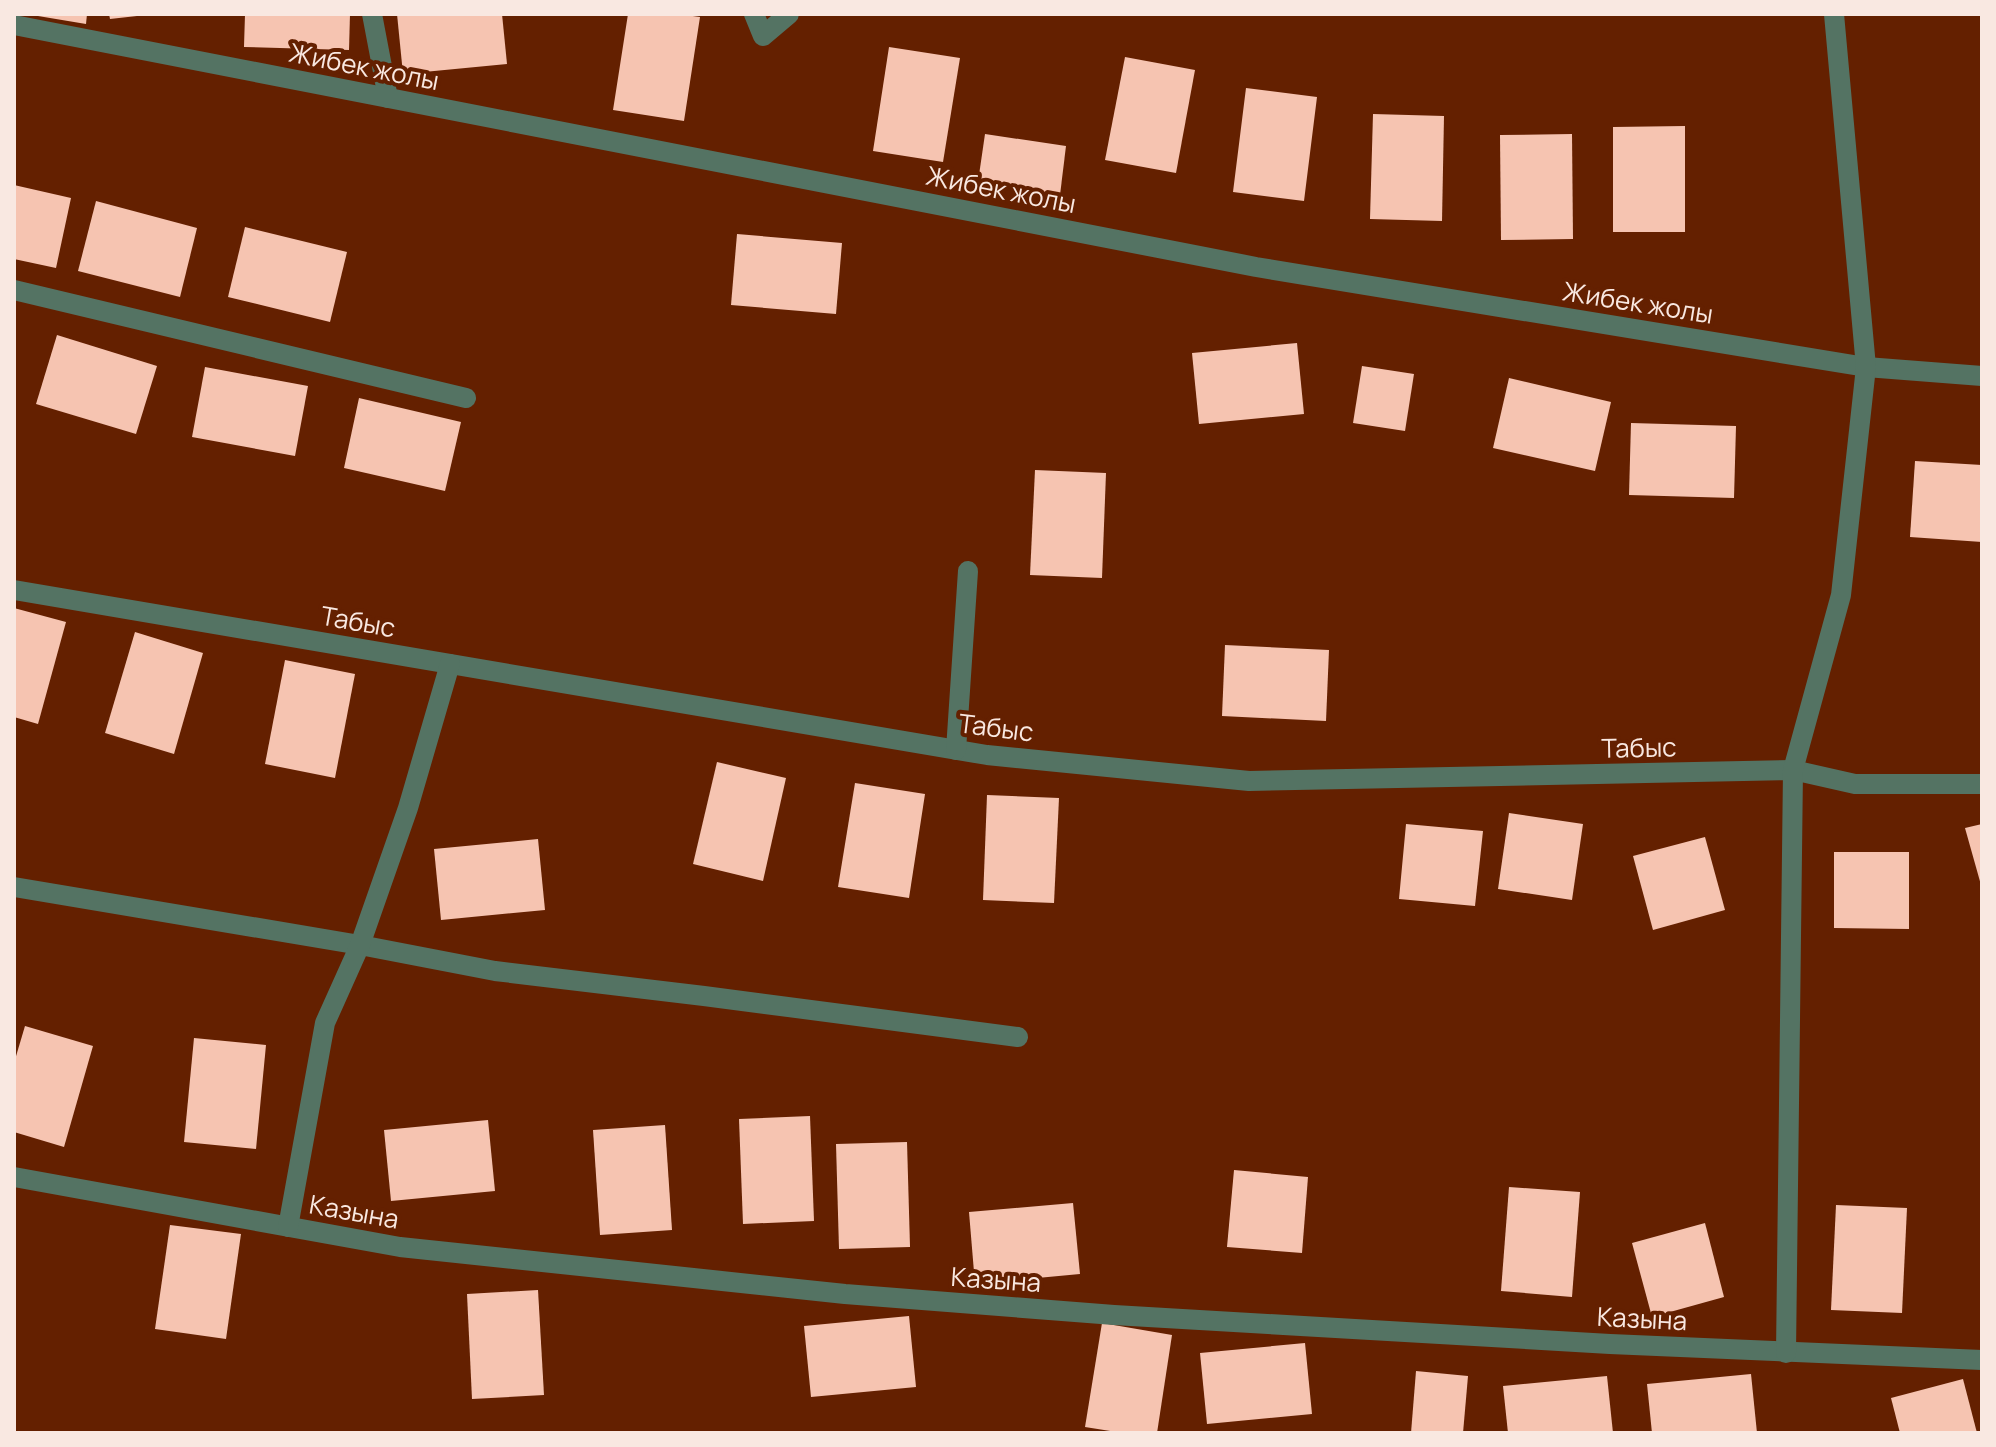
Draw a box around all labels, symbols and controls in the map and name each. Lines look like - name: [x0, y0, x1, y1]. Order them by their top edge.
- street label: Жибек жолы: [286, 34, 442, 98]
- street label: Жибек жолы: [923, 157, 1079, 221]
- street label: Жибек жолы: [1560, 272, 1716, 332]
- street label: Табыс: [318, 597, 398, 645]
- street label: Табыс: [957, 705, 1036, 749]
- street label: Табыс: [1601, 728, 1677, 766]
- street label: Казына: [307, 1185, 402, 1237]
- street label: Казына: [950, 1258, 1042, 1300]
- street label: Казына: [1596, 1298, 1688, 1338]

